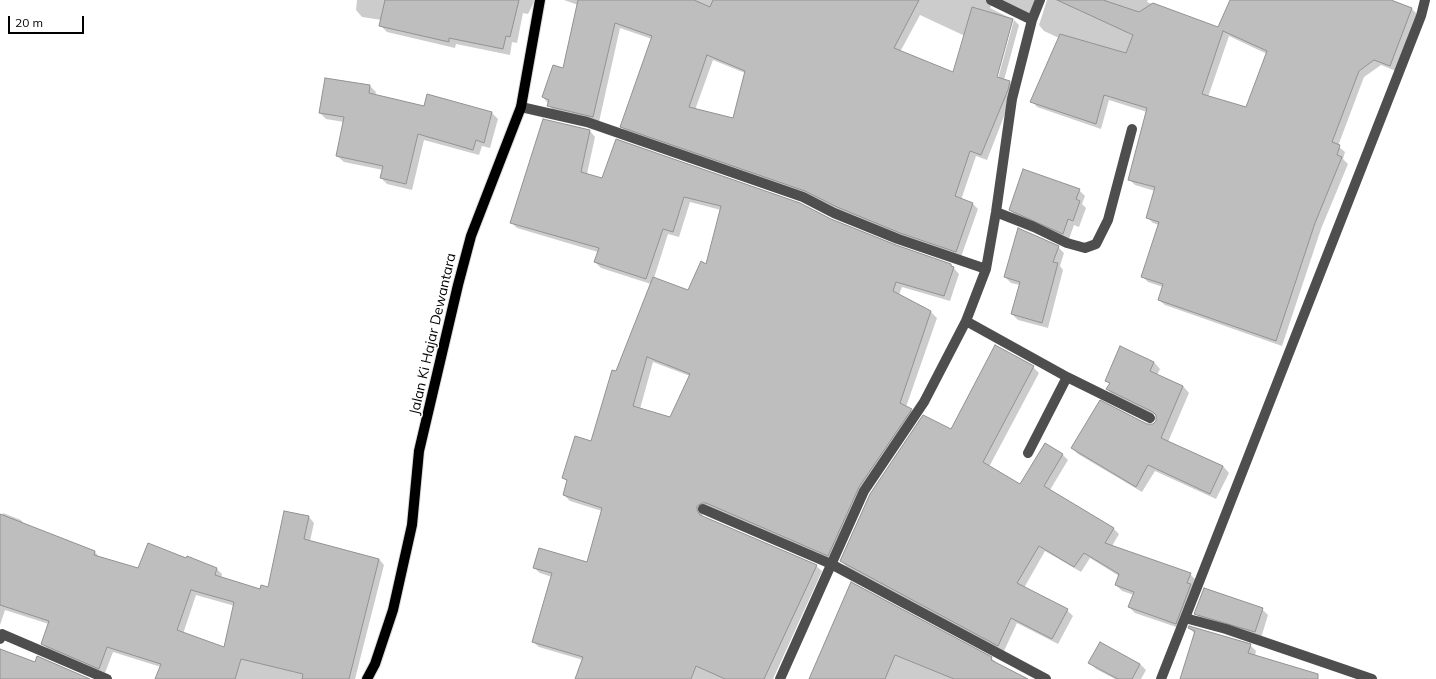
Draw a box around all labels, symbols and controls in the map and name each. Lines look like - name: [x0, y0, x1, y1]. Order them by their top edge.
- scale bar: [10, 8, 86, 34]
- text: 20 m: [15, 15, 43, 30]
- street label: Jalan Ki Hajar Dewantara: [406, 252, 460, 416]

